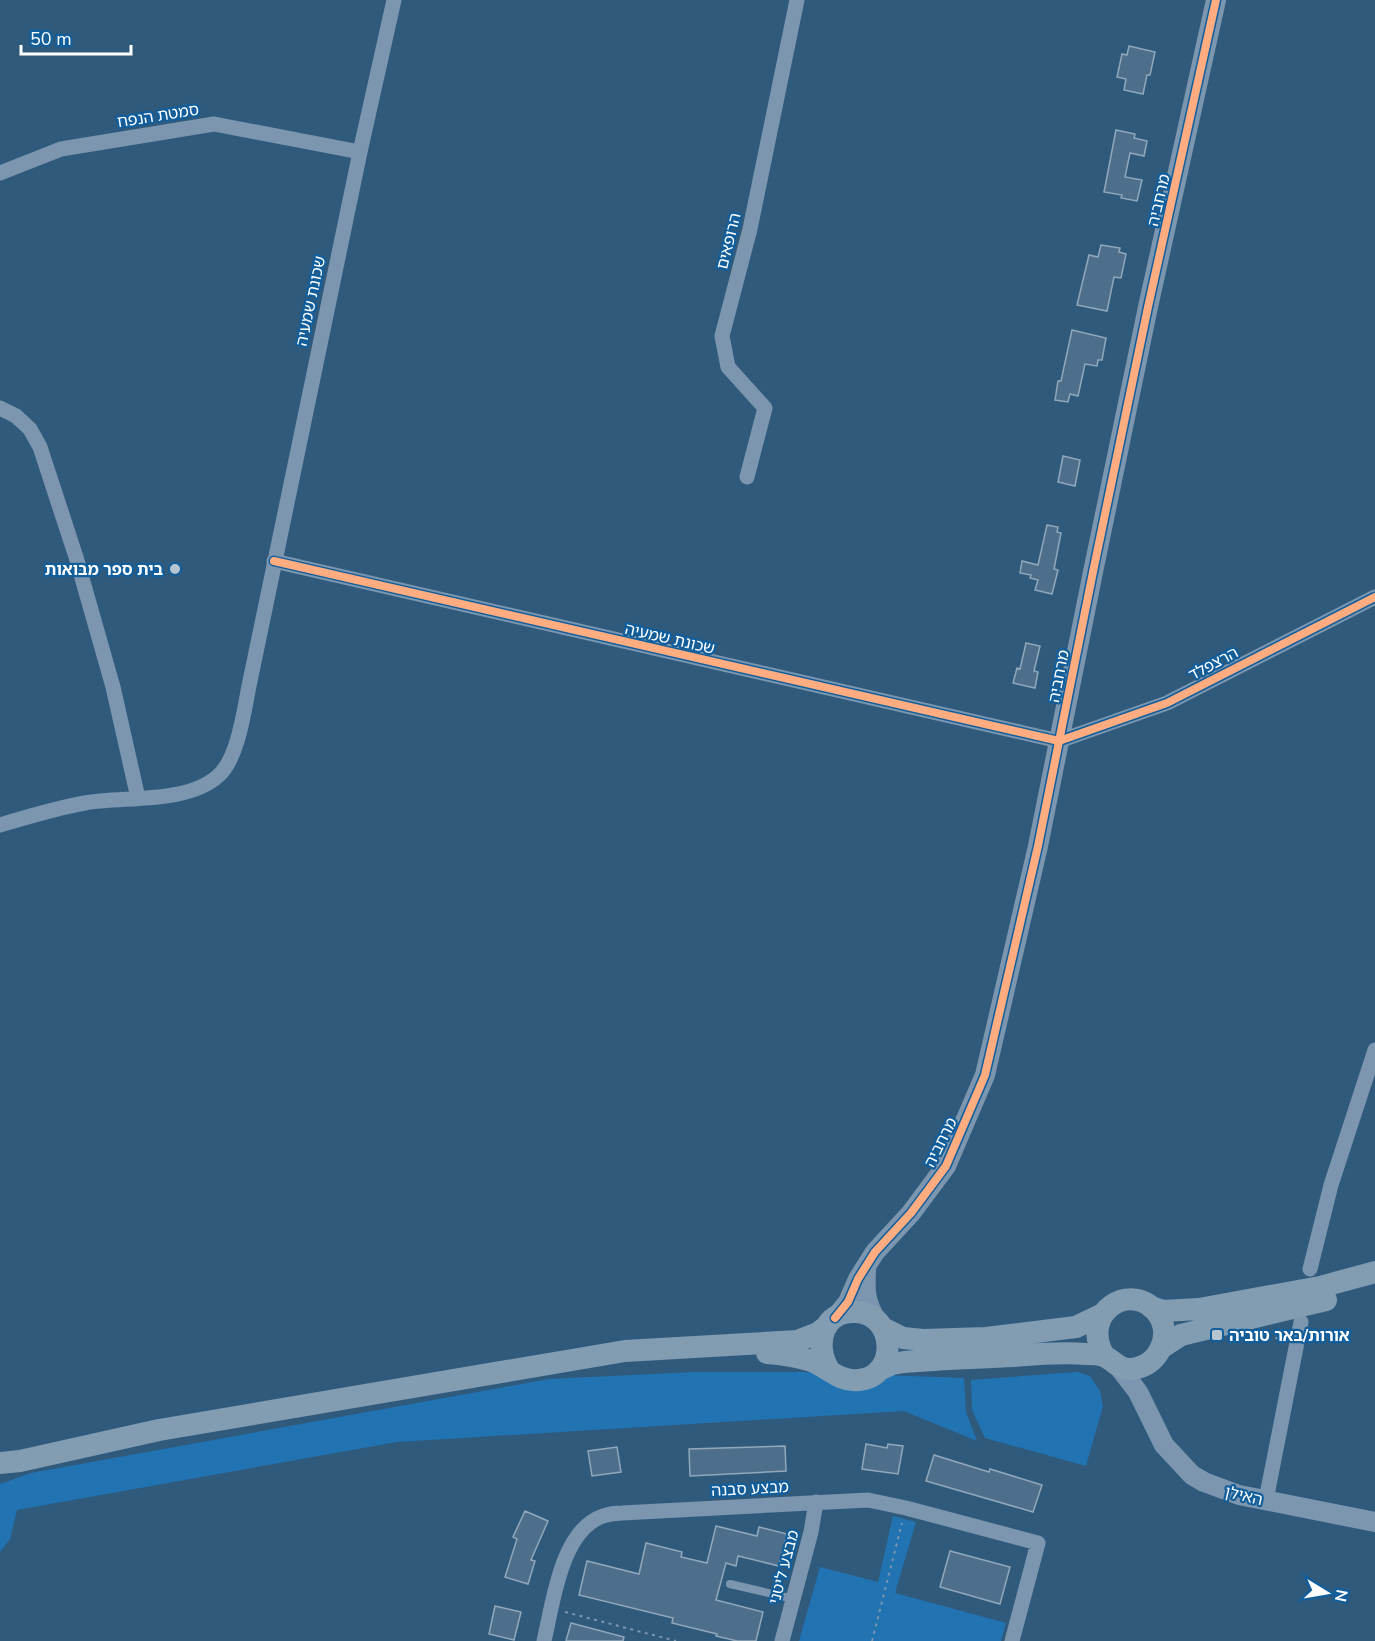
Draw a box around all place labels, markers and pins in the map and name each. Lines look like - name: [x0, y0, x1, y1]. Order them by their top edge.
- place label: בית ספר מבואות: [45, 559, 163, 581]
- marker: בית ספר מבואות: [168, 562, 182, 576]
- place label: אורות/באר טוביה: [1229, 1325, 1350, 1347]
- marker: אורות/באר טוביה: [1210, 1328, 1224, 1342]

